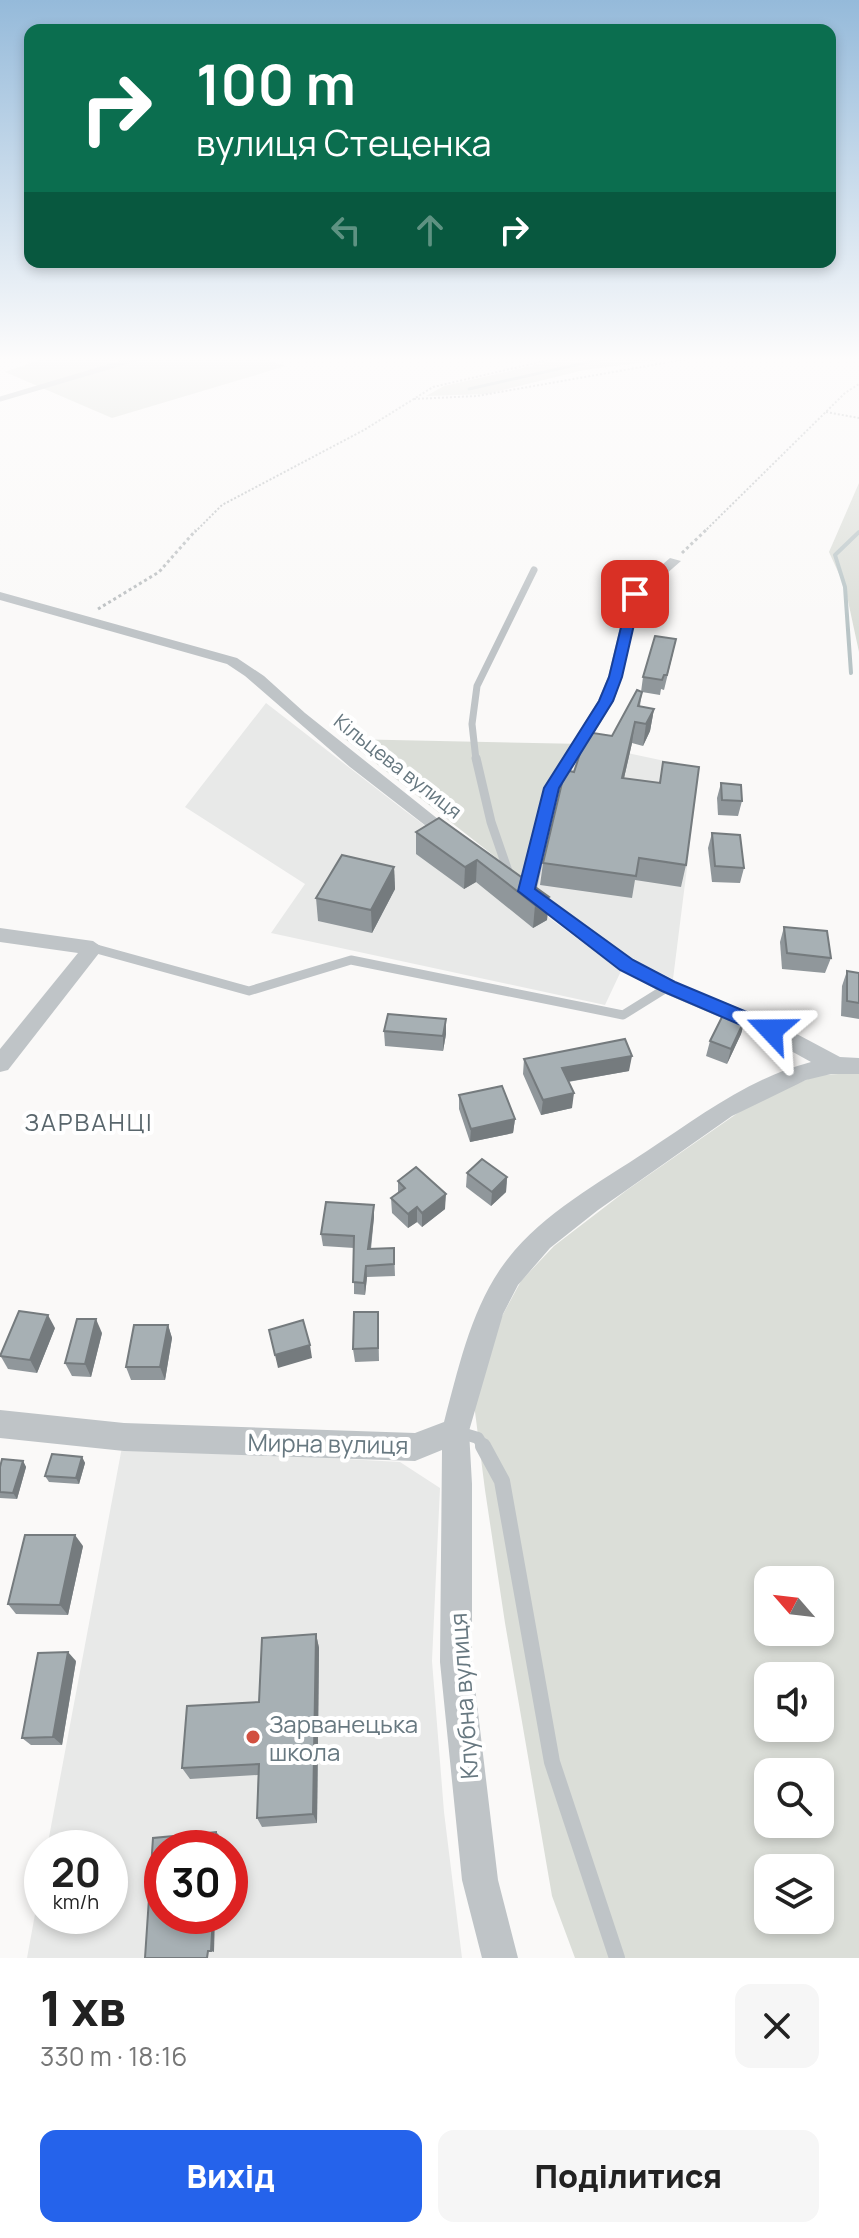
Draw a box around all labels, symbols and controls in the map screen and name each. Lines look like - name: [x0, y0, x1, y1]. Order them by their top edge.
- text: 100 m: [196, 45, 356, 122]
- icon: right: [64, 56, 168, 160]
- text: вулиця Стеценка: [196, 118, 492, 167]
- icon: left: [324, 208, 368, 252]
- icon: ahead: [408, 208, 452, 252]
- icon: right: [492, 208, 536, 252]
- pin: [601, 560, 669, 628]
- icon: arrive: [613, 572, 657, 616]
- street label: Кільцева вулиця: [328, 708, 468, 824]
- position arrow: [729, 988, 813, 1072]
- district label: ЗАРВАНЦІ: [24, 1105, 154, 1138]
- street label: Мирна вулиця: [247, 1425, 409, 1461]
- north arrow: [754, 1566, 834, 1646]
- map controls: [754, 1566, 834, 1934]
- street label: Клубна вулиця: [441, 1612, 485, 1780]
- button: sound: [754, 1662, 834, 1742]
- place label: Зарванецька школа: [269, 1707, 418, 1768]
- marker: Зарванецька школа: [244, 1728, 262, 1746]
- button: search: [754, 1758, 834, 1838]
- speed limit sign: 30: [144, 1830, 248, 1934]
- text: 20: [51, 1844, 101, 1899]
- button: layers: [754, 1854, 834, 1934]
- text: km/h: [53, 1888, 99, 1915]
- text: 1 хв: [40, 1975, 126, 2040]
- button: close: [735, 1984, 819, 2068]
- text: 330 m · 18:16: [40, 2038, 187, 2074]
- button: Вихід: [40, 2130, 422, 2222]
- button: Поділитися: [438, 2130, 819, 2222]

